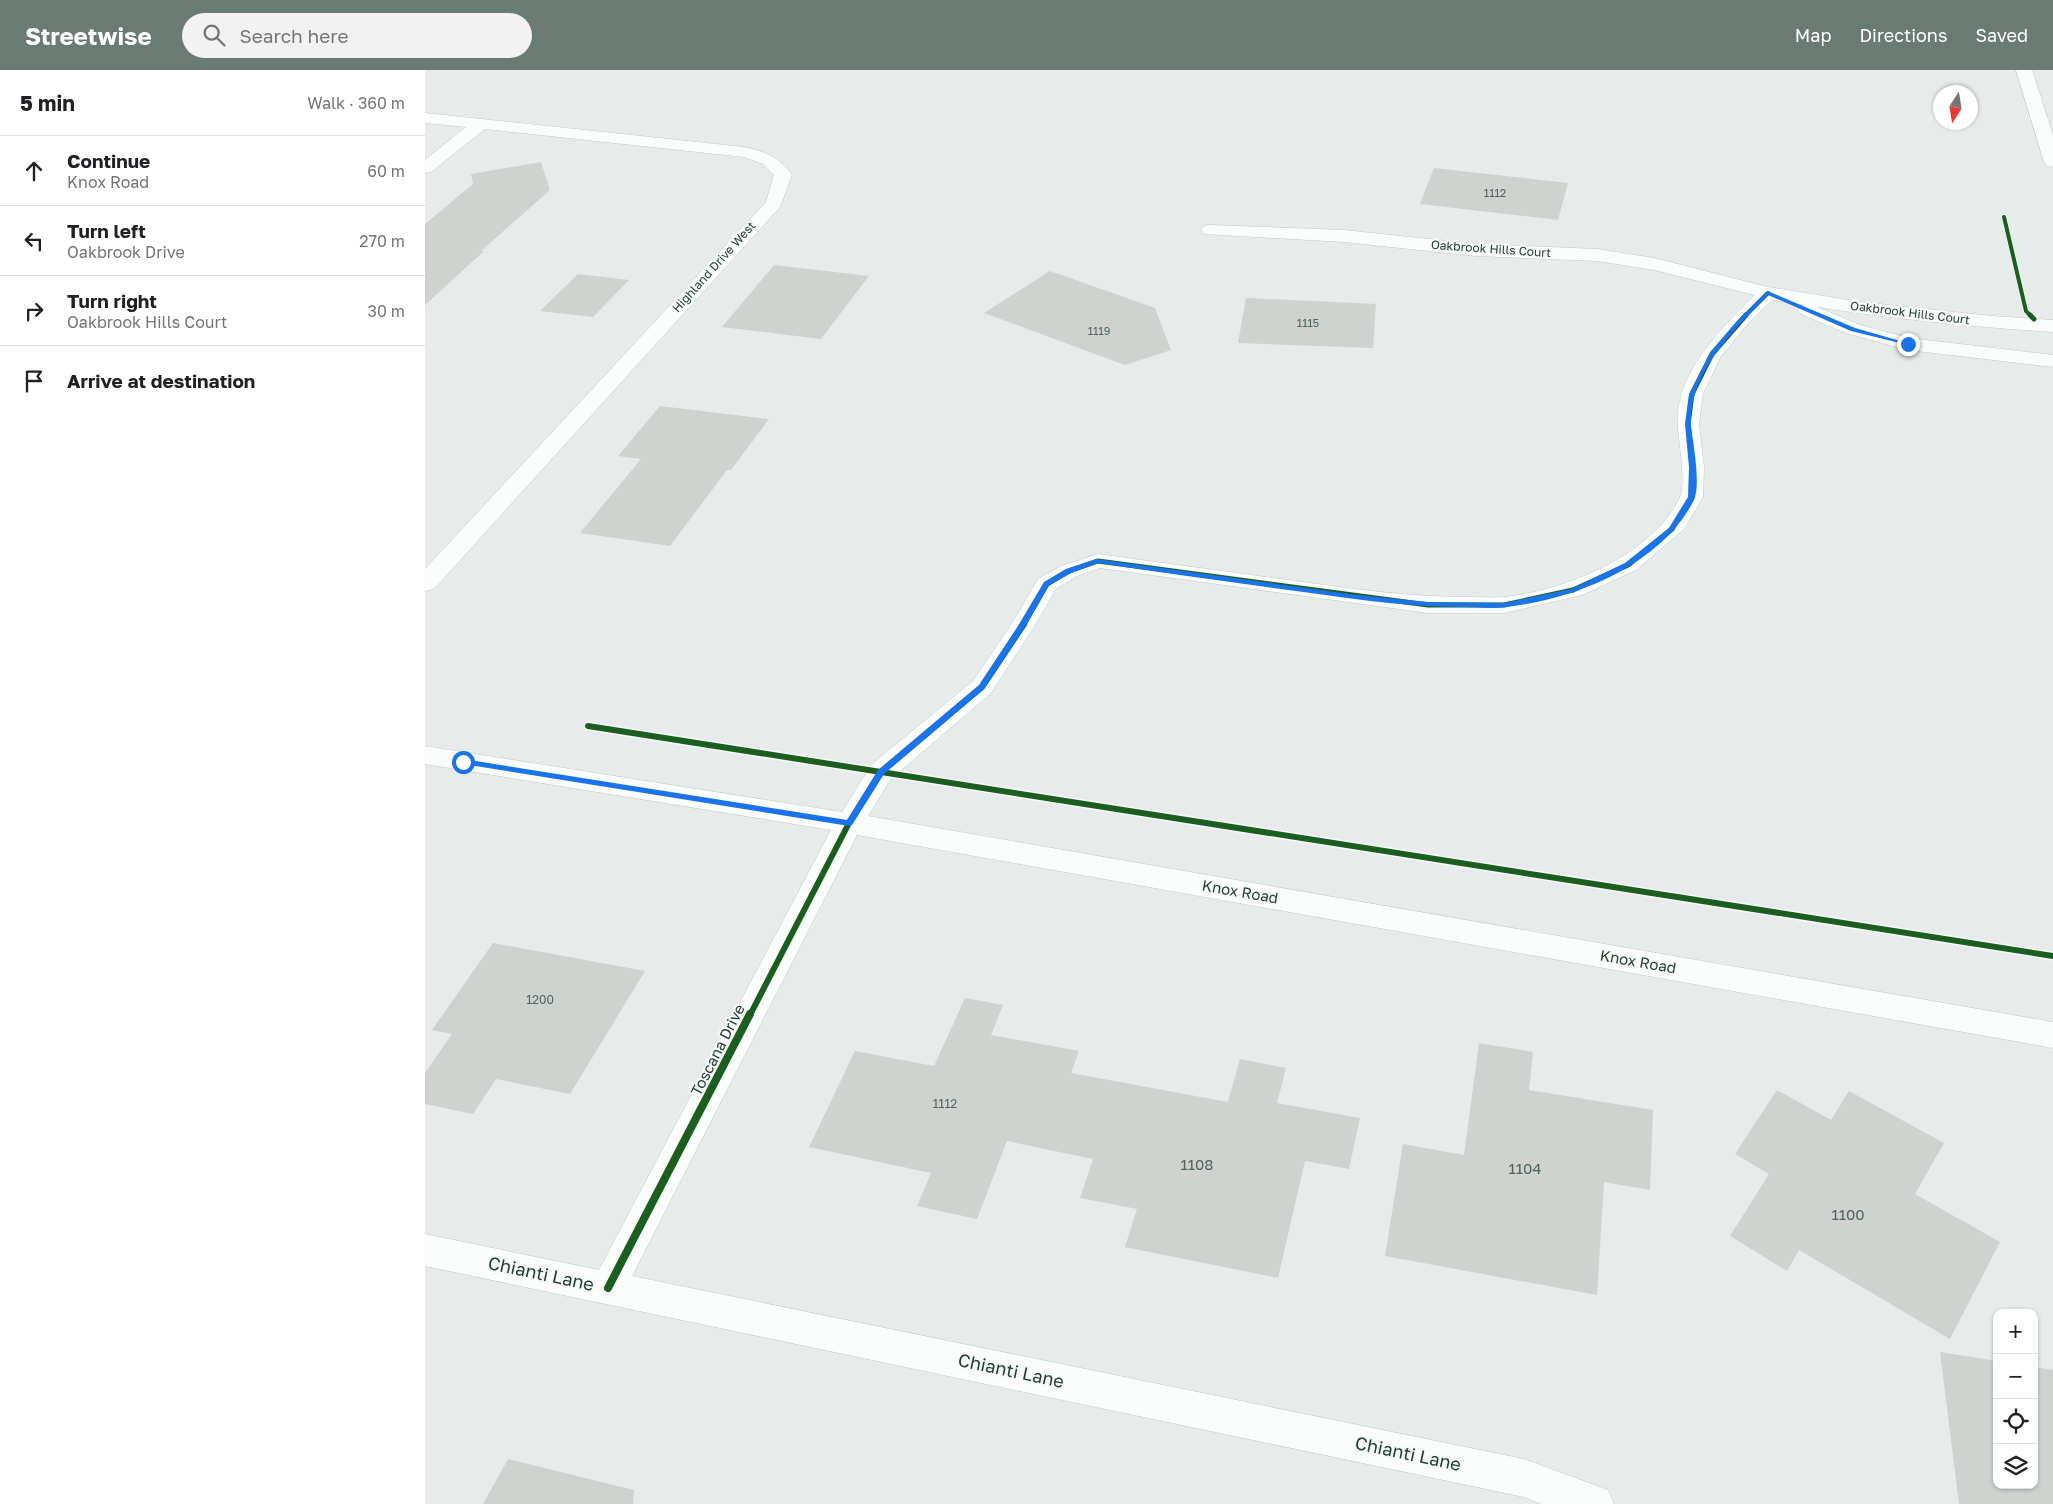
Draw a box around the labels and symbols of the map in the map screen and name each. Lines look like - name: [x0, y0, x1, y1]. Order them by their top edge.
- north arrow: [1933, 85, 1978, 130]
- house number: 1112: [1484, 186, 1506, 199]
- street label: Highland Drive West: [669, 218, 759, 315]
- street label: Oakbrook Hills Court: [1431, 237, 1552, 260]
- street label: Oakbrook Hills Court: [1849, 298, 1971, 327]
- house number: 1115: [1297, 316, 1319, 329]
- house number: 1119: [1088, 324, 1110, 337]
- route end: [1897, 333, 1920, 356]
- route start: [452, 751, 475, 774]
- street label: Knox Road: [1201, 875, 1280, 907]
- street label: Knox Road: [1599, 945, 1678, 977]
- house number: 1200: [526, 992, 554, 1007]
- street label: Toscana Drive: [686, 1001, 748, 1098]
- house number: 1112: [933, 1096, 957, 1111]
- house number: 1108: [1180, 1155, 1214, 1173]
- house number: 1104: [1508, 1159, 1542, 1177]
- house number: 1100: [1831, 1205, 1865, 1223]
- street label: Chianti Lane: [486, 1251, 596, 1295]
- street label: Chianti Lane: [956, 1348, 1066, 1392]
- street label: Chianti Lane: [1353, 1431, 1463, 1475]

